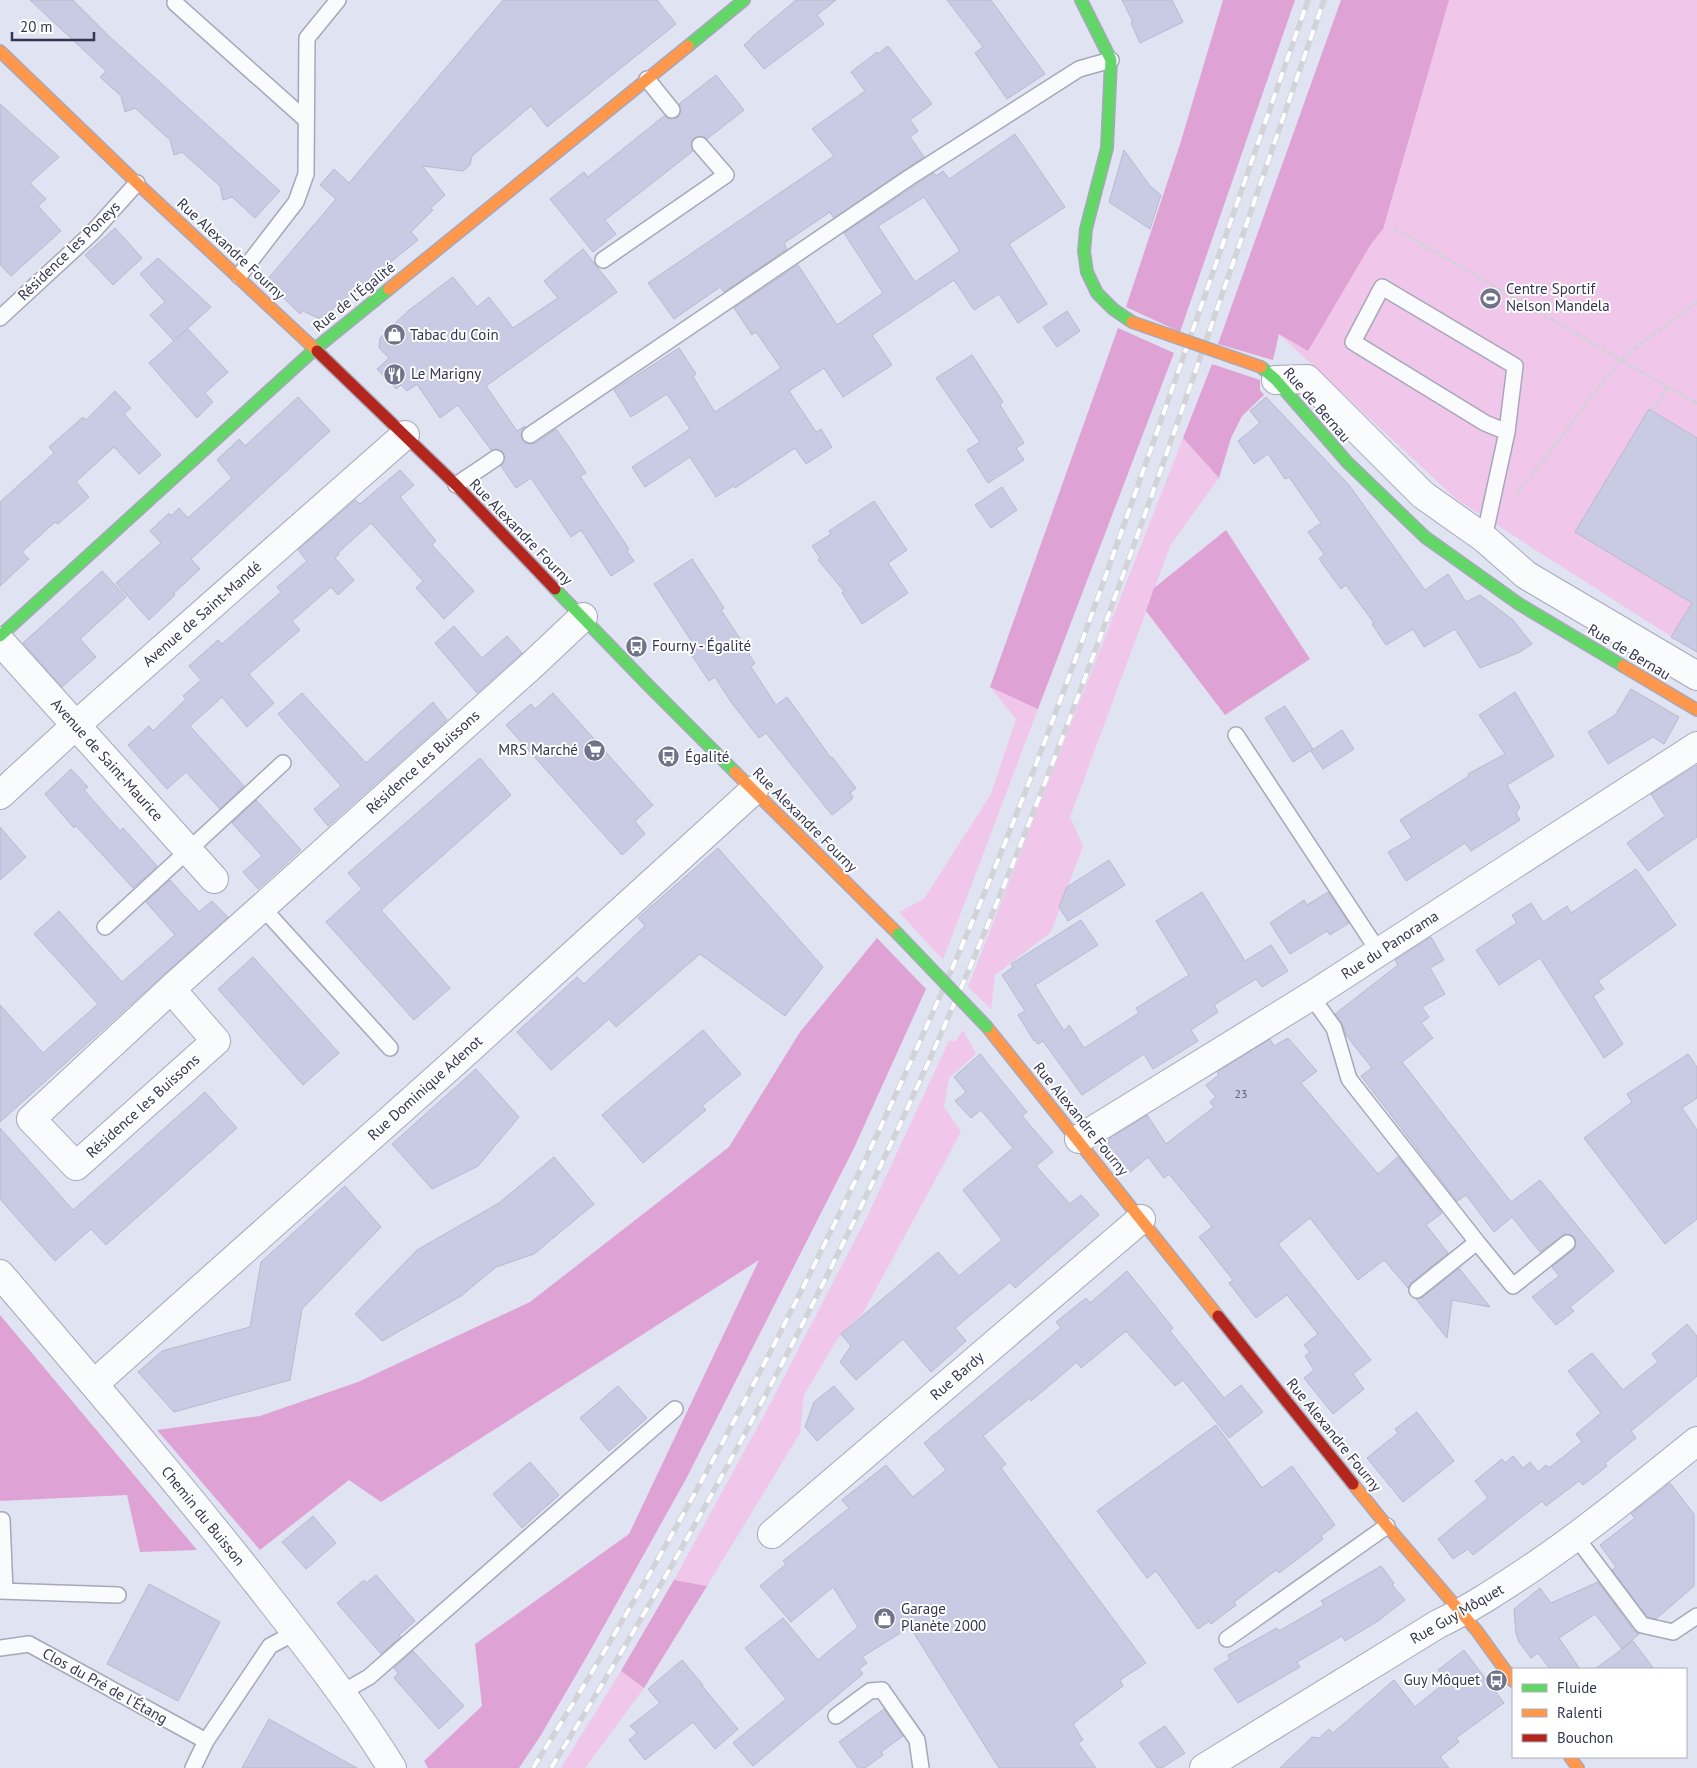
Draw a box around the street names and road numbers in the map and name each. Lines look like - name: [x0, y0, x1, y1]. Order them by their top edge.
- street label: Rue Alexandre Fourny: [173, 194, 289, 304]
- street label: Résidence les Poneys: [13, 197, 124, 304]
- street label: Rue de l'Égalité: [309, 258, 399, 336]
- street label: Rue de Bernau: [1280, 363, 1355, 446]
- street label: Rue Alexandre Fourny: [466, 474, 577, 589]
- street label: Avenue de Saint-Mandé: [138, 557, 265, 670]
- street label: Rue de Bernau: [1584, 619, 1674, 684]
- street label: Avenue de Saint-Maurice: [47, 694, 168, 825]
- street label: Résidence les Buissons: [362, 706, 483, 818]
- street label: Rue Alexandre Fourny: [749, 763, 862, 876]
- street label: Rue du Panorama: [1337, 906, 1442, 983]
- street label: Rue Dominique Adenot: [363, 1031, 486, 1144]
- street label: Résidence les Buissons: [82, 1050, 203, 1162]
- street label: Rue Alexandre Fourny: [1030, 1058, 1133, 1179]
- street label: Rue Bardy: [926, 1347, 987, 1404]
- street label: Rue Alexandre Fourny: [1283, 1374, 1386, 1495]
- street label: Chemin du Buisson: [157, 1462, 249, 1569]
- street label: Rue Guy Môquet: [1407, 1579, 1507, 1648]
- street label: Clos du Pré de l'Étang: [39, 1643, 171, 1728]

